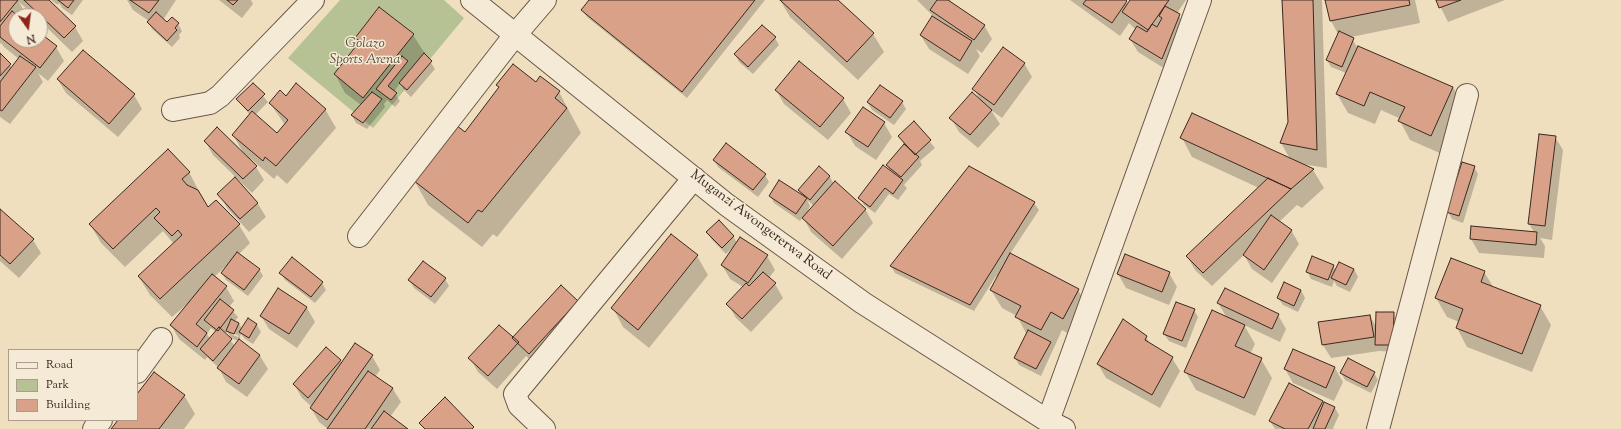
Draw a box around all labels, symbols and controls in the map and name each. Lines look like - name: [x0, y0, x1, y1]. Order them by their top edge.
- north arrow: [8, 8, 48, 48]
- text: N: [24, 30, 37, 47]
- park label: Golazo Sports Arena: [329, 37, 401, 70]
- street label: Muganzi Awongererwa Road: [686, 167, 834, 285]
- legend: [8, 349, 138, 421]
- text: Road: [46, 356, 73, 374]
- text: Park: [46, 376, 69, 394]
- text: Building: [46, 396, 90, 414]

